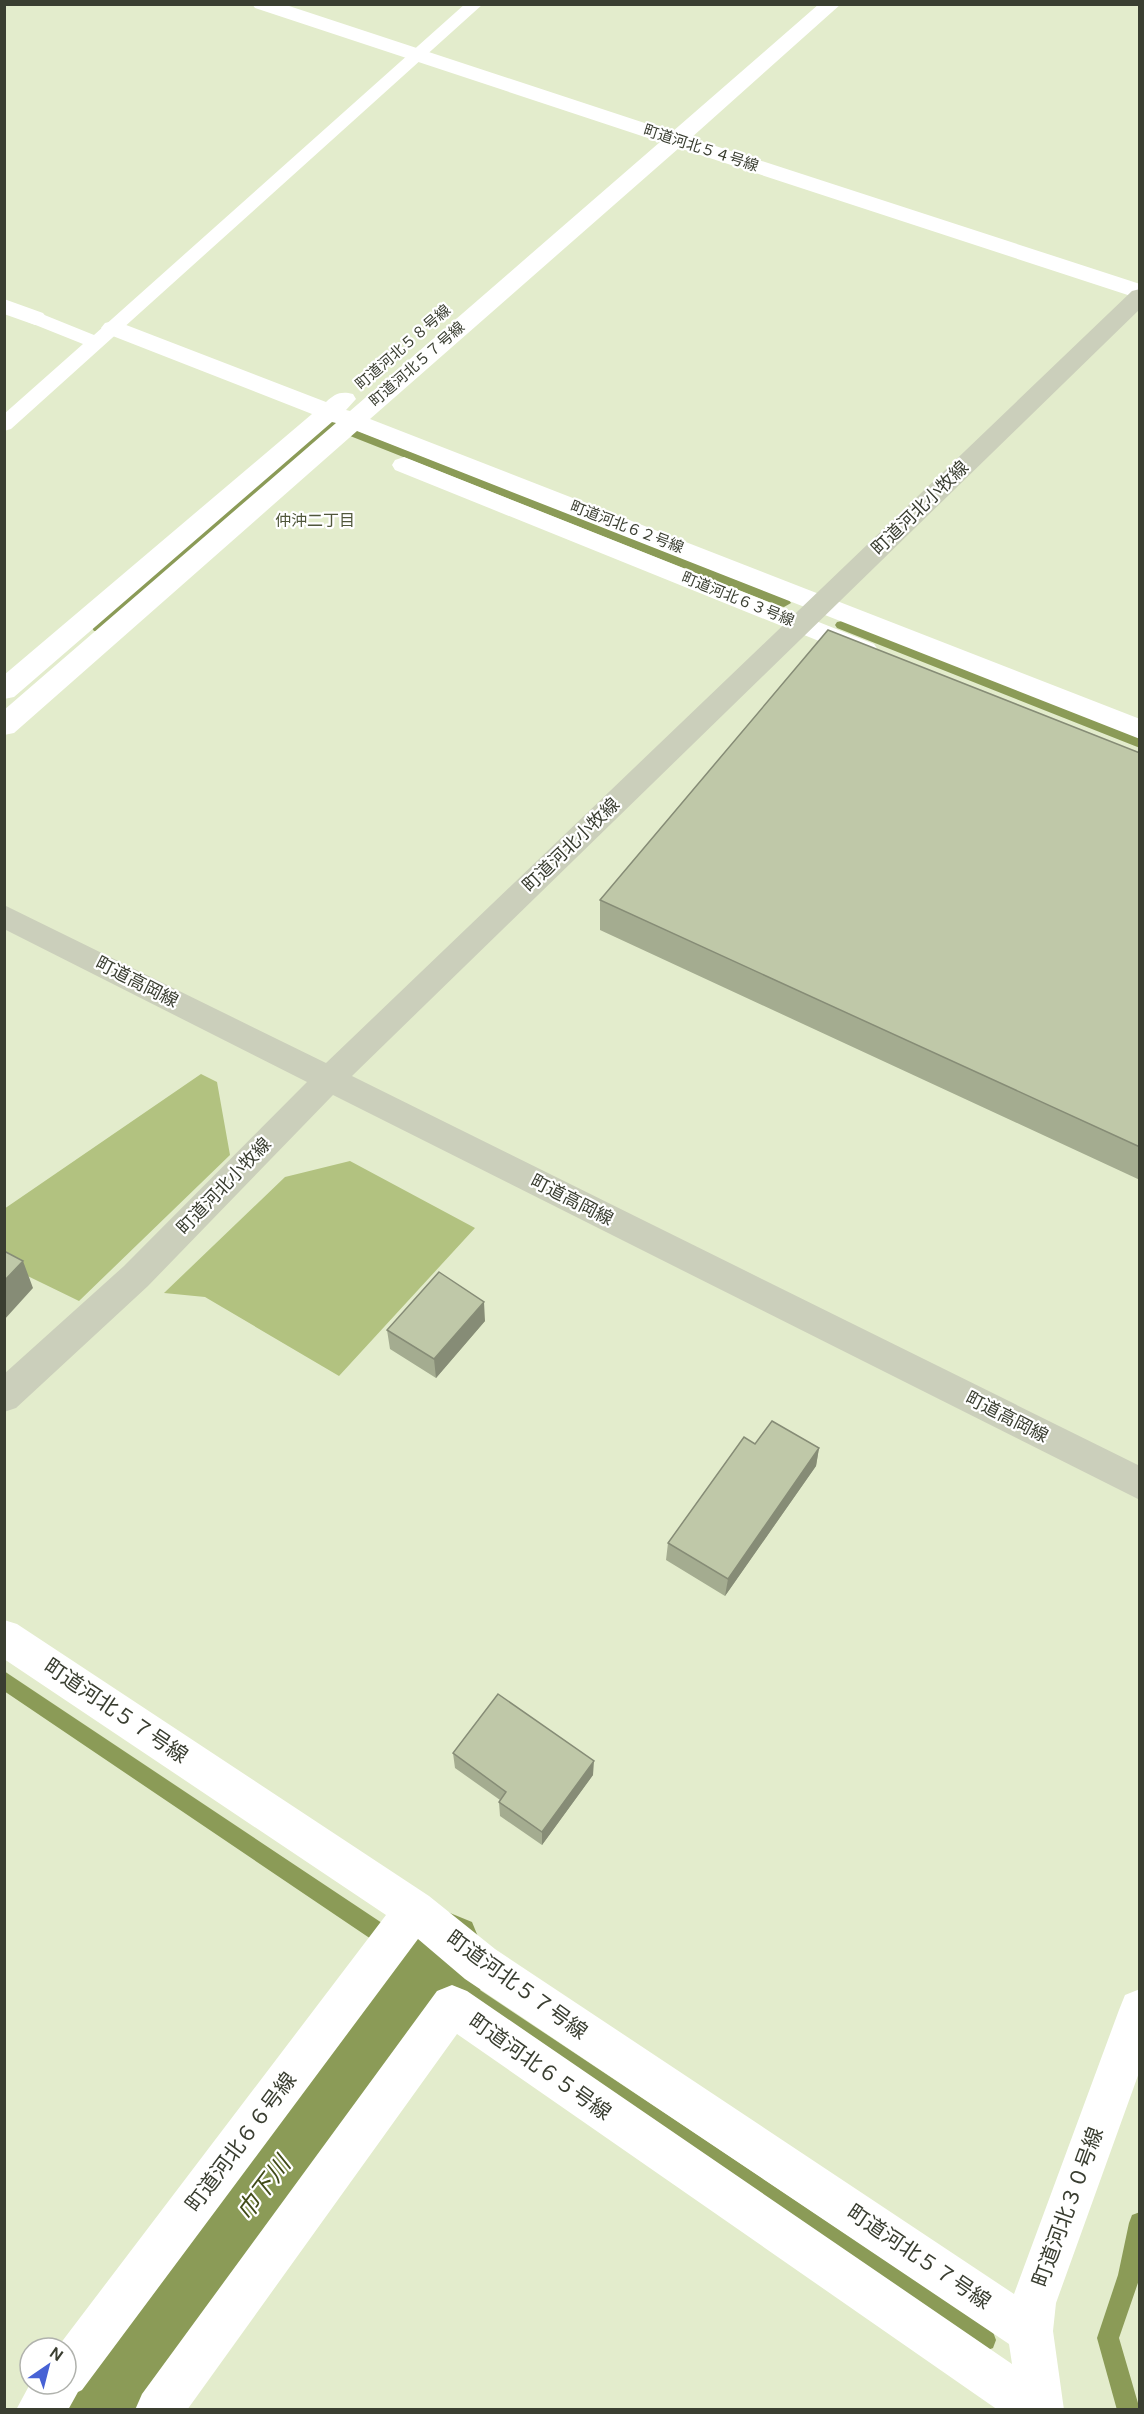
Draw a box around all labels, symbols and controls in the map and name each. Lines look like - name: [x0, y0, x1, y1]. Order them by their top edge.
- street label: 町道河北５４号線: [641, 120, 761, 176]
- street label: 町道河北５８号線: [351, 300, 455, 394]
- street label: 町道河北５７号線: [365, 317, 469, 411]
- street label: 町道河北小牧線: [866, 456, 974, 560]
- street label: 町道河北６２号線: [567, 496, 687, 558]
- district label: 仲沖二丁目: [275, 510, 355, 531]
- street label: 町道河北６３号線: [679, 567, 797, 631]
- street label: 町道河北小牧線: [517, 793, 625, 897]
- street label: 町道高岡線: [91, 951, 183, 1013]
- street label: 町道河北小牧線: [172, 1132, 276, 1240]
- street label: 町道高岡線: [526, 1169, 618, 1231]
- street label: 町道高岡線: [961, 1386, 1053, 1448]
- street label: 町道河北５７号線: [39, 1652, 193, 1770]
- street label: 町道河北５７号線: [441, 1924, 593, 2046]
- street label: 町道河北６５号線: [463, 2007, 617, 2127]
- street label: 町道河北６６号線: [179, 2066, 303, 2218]
- street label: 町道河北３０号線: [1026, 2123, 1110, 2291]
- water label: 巾下川: [229, 2148, 299, 2226]
- street label: 町道河北５７号線: [842, 2198, 996, 2316]
- north arrow: [18, 2336, 78, 2396]
- text: N: [46, 2342, 67, 2366]

